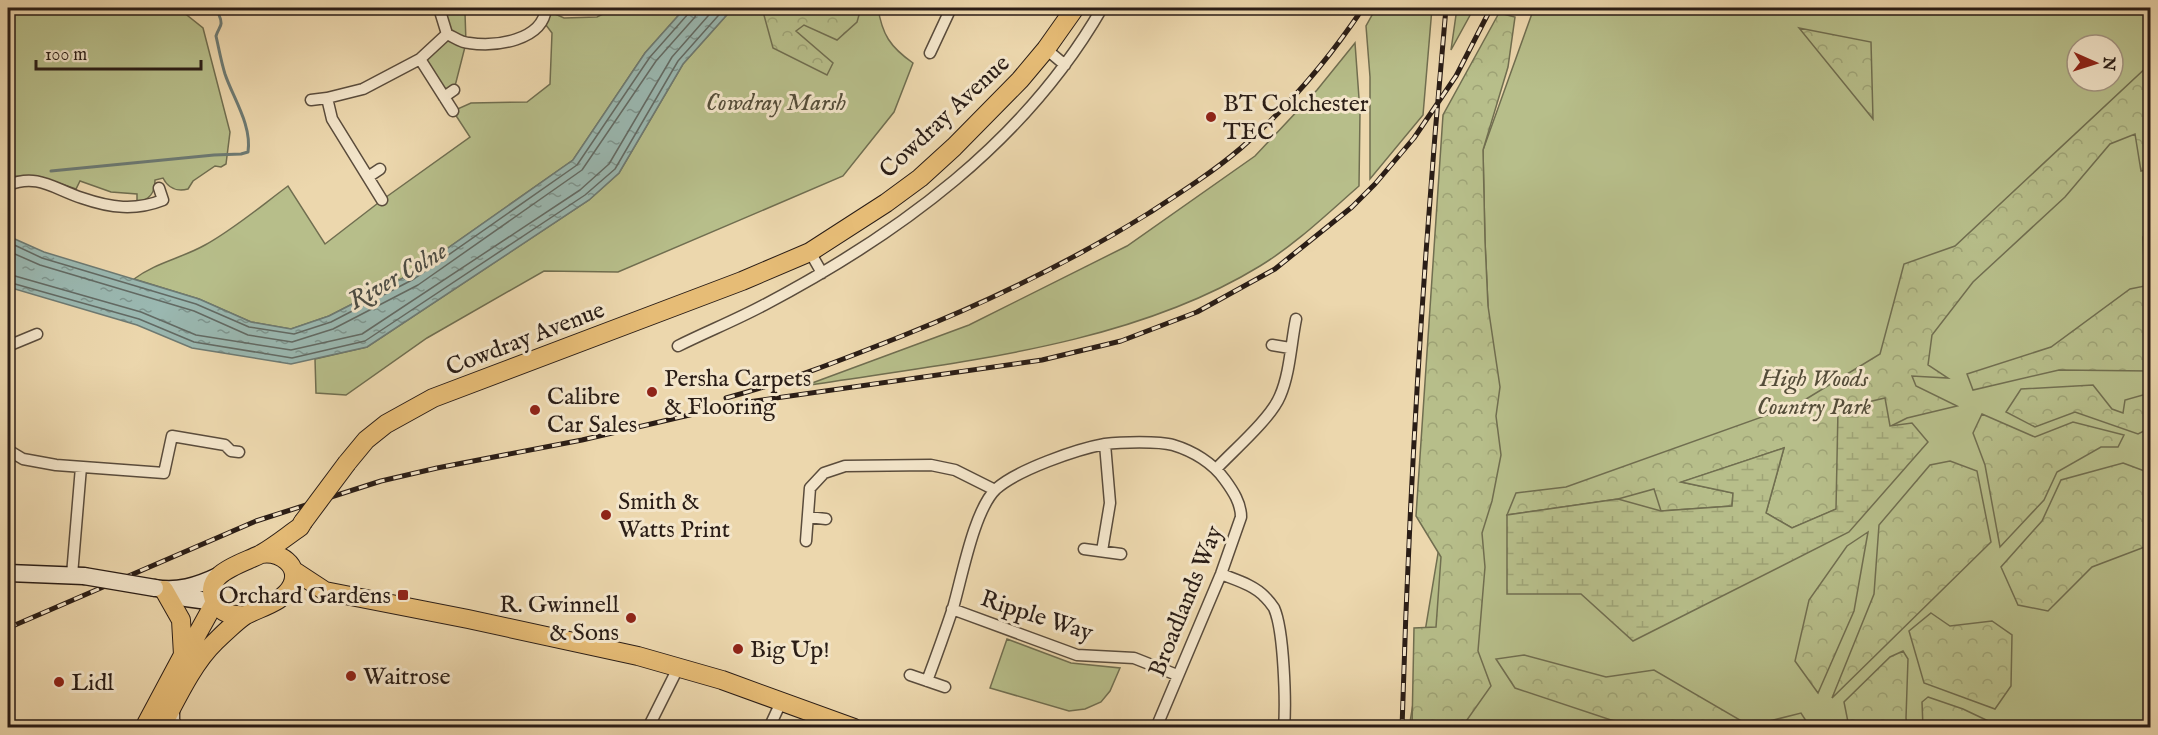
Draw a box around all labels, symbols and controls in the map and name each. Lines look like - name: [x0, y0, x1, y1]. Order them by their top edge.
- scale bar: [36, 33, 201, 71]
- north arrow: [2065, 33, 2125, 93]
- text: 100 m: [45, 44, 87, 67]
- street label: Cowdray Avenue: [873, 49, 1017, 186]
- text: N: [2098, 55, 2118, 71]
- park label: Cowdray Marsh: [706, 88, 846, 119]
- place label: BT Colchester TEC: [1223, 89, 1369, 148]
- marker: BT Colchester TEC: [1204, 110, 1218, 124]
- water label: River Colne: [342, 235, 453, 318]
- street label: Cowdray Avenue: [442, 295, 609, 384]
- place label: Persha Carpets & Flooring: [664, 364, 811, 423]
- park label: High Woods Country Park: [1757, 364, 1872, 423]
- place label: Calibre Car Sales: [547, 382, 637, 441]
- marker: Persha Carpets & Flooring: [645, 385, 659, 399]
- marker: Calibre Car Sales: [528, 403, 542, 417]
- place label: Smith & Watts Print: [618, 487, 730, 546]
- marker: Smith & Watts Print: [599, 508, 613, 522]
- street label: Broadlands Way: [1142, 521, 1231, 682]
- place label: Orchard Gardens: [219, 581, 391, 612]
- street label: Ripple Way: [976, 584, 1097, 649]
- marker: Orchard Gardens: [396, 588, 410, 602]
- place label: R. Gwinnell & Sons: [499, 590, 619, 649]
- marker: R. Gwinnell & Sons: [624, 611, 638, 625]
- place label: Big Up!: [750, 635, 830, 666]
- marker: Big Up!: [731, 642, 745, 656]
- place label: Waitrose: [363, 662, 451, 693]
- place label: Lidl: [71, 668, 114, 699]
- marker: Waitrose: [344, 669, 358, 683]
- marker: Lidl: [52, 675, 66, 689]

